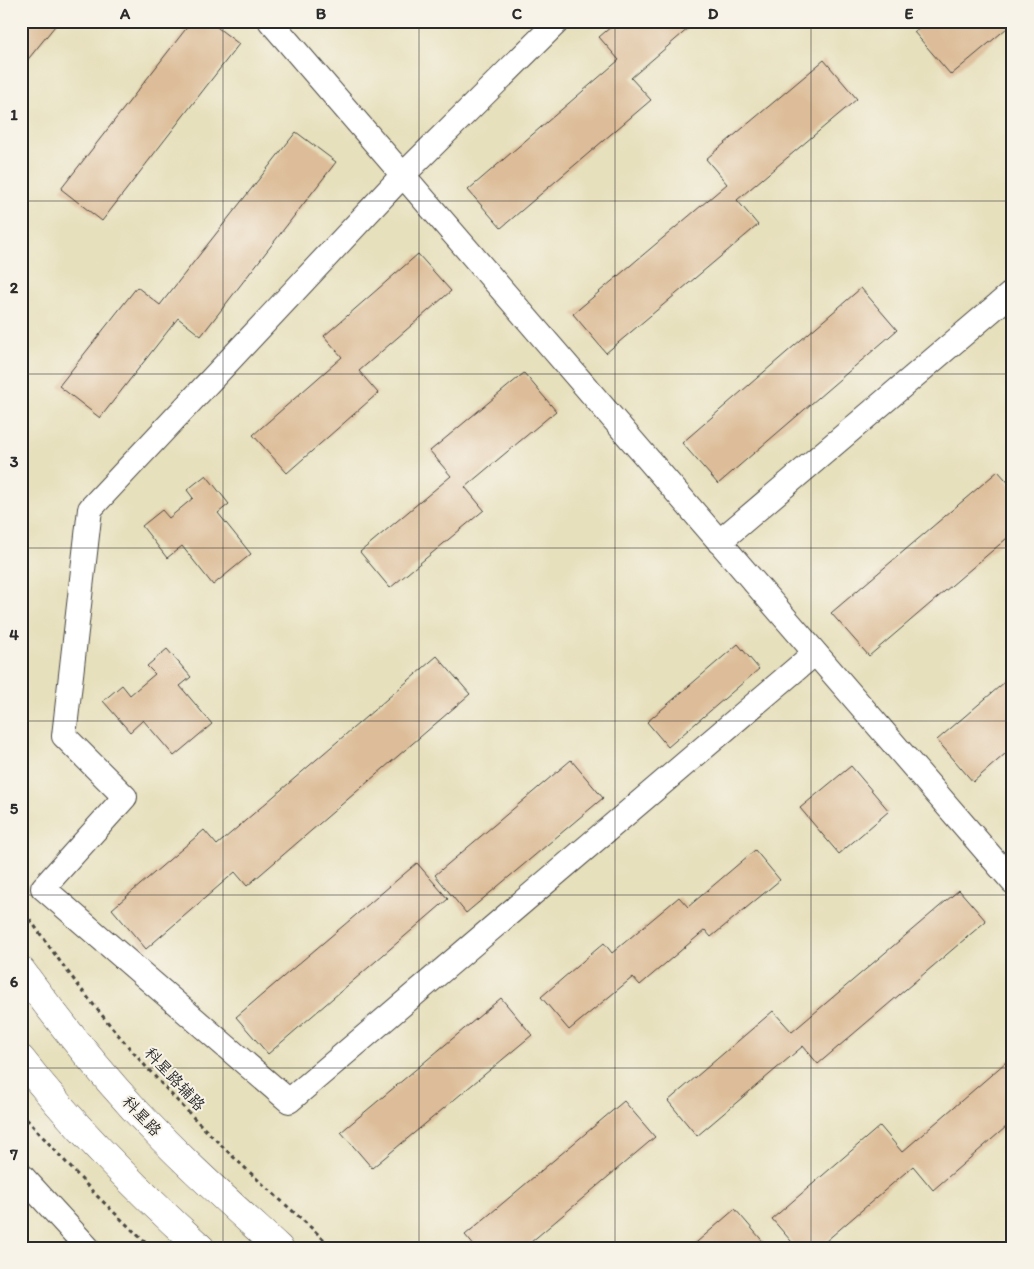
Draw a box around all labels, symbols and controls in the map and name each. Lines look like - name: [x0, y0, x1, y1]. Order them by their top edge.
- text: A: [119, 4, 131, 23]
- text: B: [316, 4, 327, 23]
- text: C: [512, 4, 523, 23]
- text: D: [708, 4, 719, 23]
- text: E: [905, 4, 914, 23]
- text: 1: [10, 105, 18, 124]
- text: 2: [10, 278, 19, 297]
- text: 3: [10, 452, 19, 471]
- text: 4: [9, 625, 19, 644]
- text: 5: [10, 799, 19, 818]
- text: 6: [10, 972, 19, 991]
- street label: 科星路辅路: [141, 1043, 209, 1115]
- street label: 科星路: [119, 1092, 165, 1140]
- text: 7: [9, 1145, 18, 1164]

